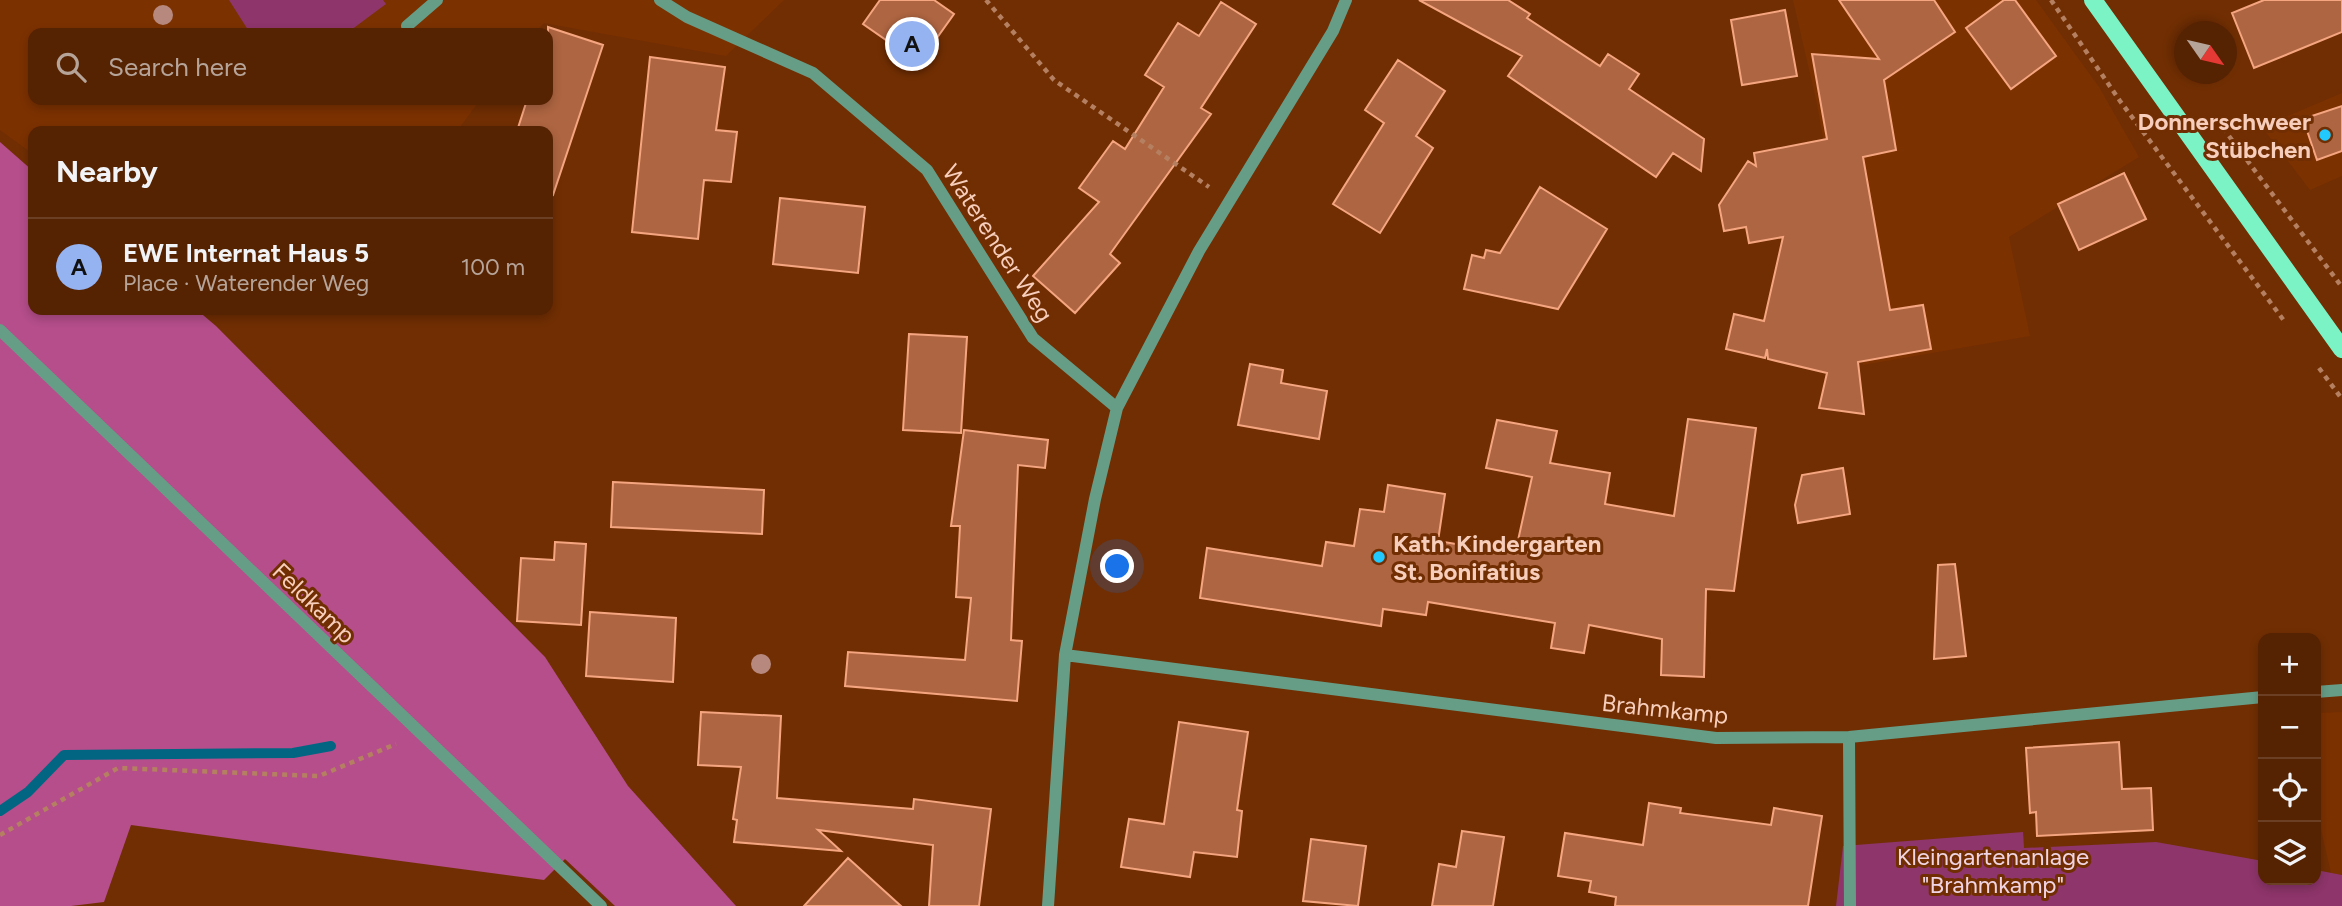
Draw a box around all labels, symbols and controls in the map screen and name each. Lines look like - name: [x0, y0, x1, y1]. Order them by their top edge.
- pin: A: [889, 18, 935, 70]
- north arrow: [2174, 21, 2237, 84]
- search box: [28, 28, 553, 105]
- icon: search: [52, 48, 90, 86]
- text: Search here: [108, 51, 247, 83]
- place label: Donnerschweer Stübchen: [2138, 107, 2311, 164]
- marker: Donnerschweer Stübchen: [2317, 127, 2333, 143]
- text: Nearby: [56, 153, 158, 190]
- street label: Waterender Weg: [936, 159, 1060, 327]
- text: EWE Internat Haus 5: [123, 237, 369, 269]
- text: A: [71, 253, 87, 281]
- text: 100 m: [461, 253, 525, 281]
- text: Place · Waterender Weg: [123, 269, 369, 297]
- place label: Kath. Kindergarten St. Bonifatius: [1393, 529, 1601, 586]
- your location: [1100, 549, 1134, 583]
- marker: Kath. Kindergarten St. Bonifatius: [1371, 549, 1387, 565]
- street label: Feldkamp: [267, 557, 361, 649]
- map controls: [2258, 633, 2321, 885]
- button: +: [2258, 633, 2321, 696]
- street label: Brahmkamp: [1600, 688, 1730, 730]
- button: −: [2258, 696, 2321, 759]
- button: locate: [2258, 759, 2321, 822]
- button: layers: [2258, 822, 2321, 885]
- park label: Kleingartenanlage "Brahmkamp": [1897, 842, 2089, 899]

